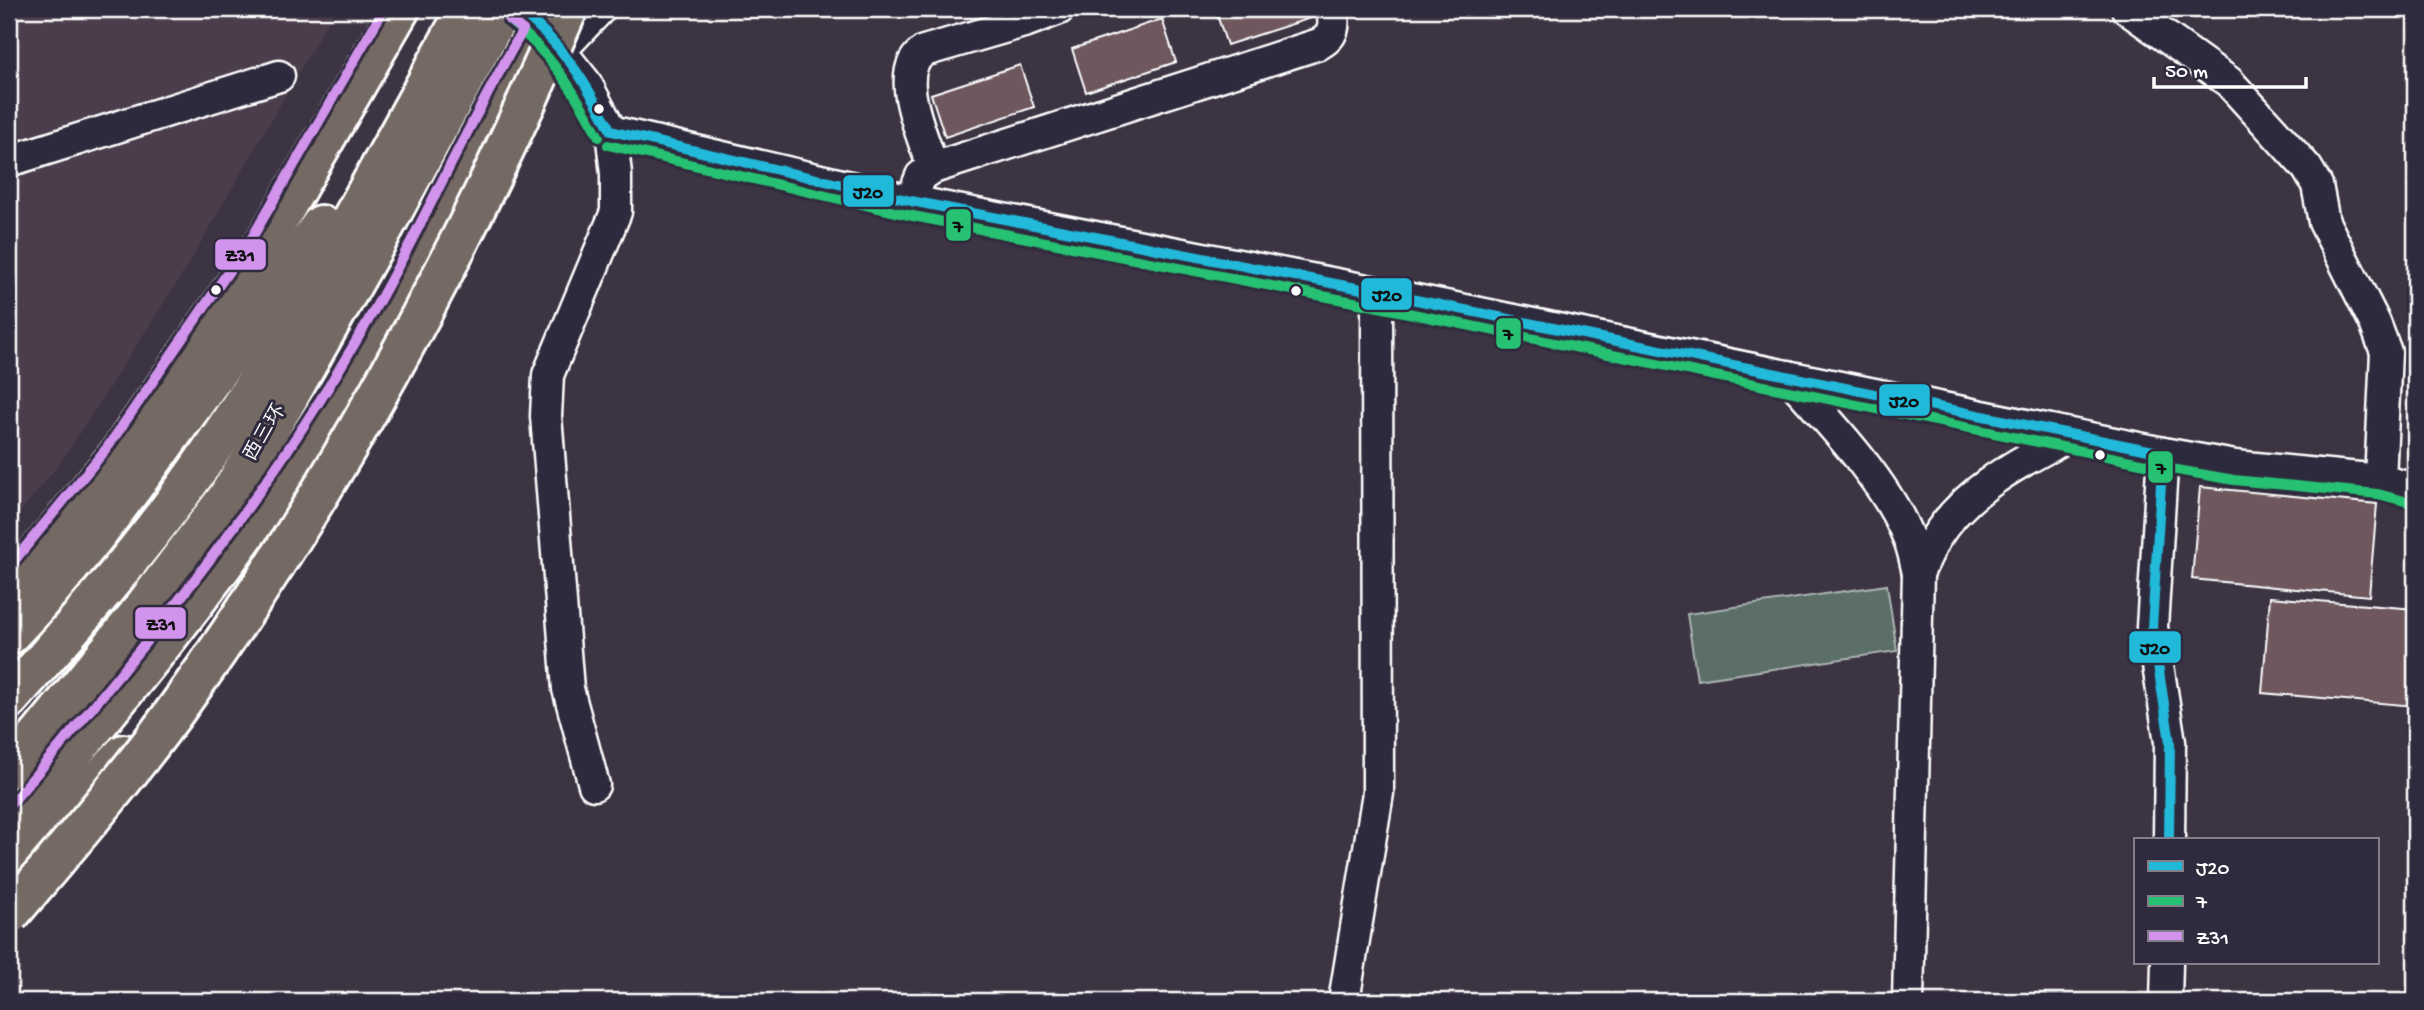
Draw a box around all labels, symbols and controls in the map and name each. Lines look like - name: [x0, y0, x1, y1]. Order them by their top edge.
- scale bar: [2154, 46, 2307, 90]
- text: 50 m: [2165, 61, 2208, 86]
- unlabelled marker: [592, 102, 606, 116]
- line badge: J20: [842, 174, 895, 208]
- text: J20: [852, 183, 883, 206]
- line badge: 7: [945, 208, 972, 242]
- text: 7: [952, 217, 964, 240]
- line badge: Z31: [214, 238, 267, 271]
- text: Z31: [225, 246, 255, 269]
- line badge: J20: [1360, 277, 1413, 311]
- unlabelled marker: [209, 283, 223, 297]
- unlabelled marker: [1289, 284, 1303, 298]
- text: J20: [1371, 286, 1402, 309]
- line badge: 7: [1495, 317, 1522, 350]
- text: 7: [1502, 325, 1514, 348]
- line badge: J20: [1878, 383, 1931, 417]
- text: J20: [1888, 392, 1919, 415]
- street label: 西三环: [239, 401, 293, 467]
- unlabelled marker: [2093, 448, 2107, 462]
- line badge: 7: [2147, 450, 2174, 484]
- text: 7: [2155, 459, 2167, 482]
- line badge: Z31: [134, 606, 187, 640]
- text: Z31: [146, 615, 176, 638]
- line badge: J20: [2128, 630, 2182, 664]
- text: J20: [2139, 639, 2170, 662]
- legend: [2134, 838, 2378, 964]
- text: J20: [2196, 858, 2229, 883]
- text: 7: [2195, 892, 2208, 917]
- text: Z31: [2196, 928, 2229, 953]

